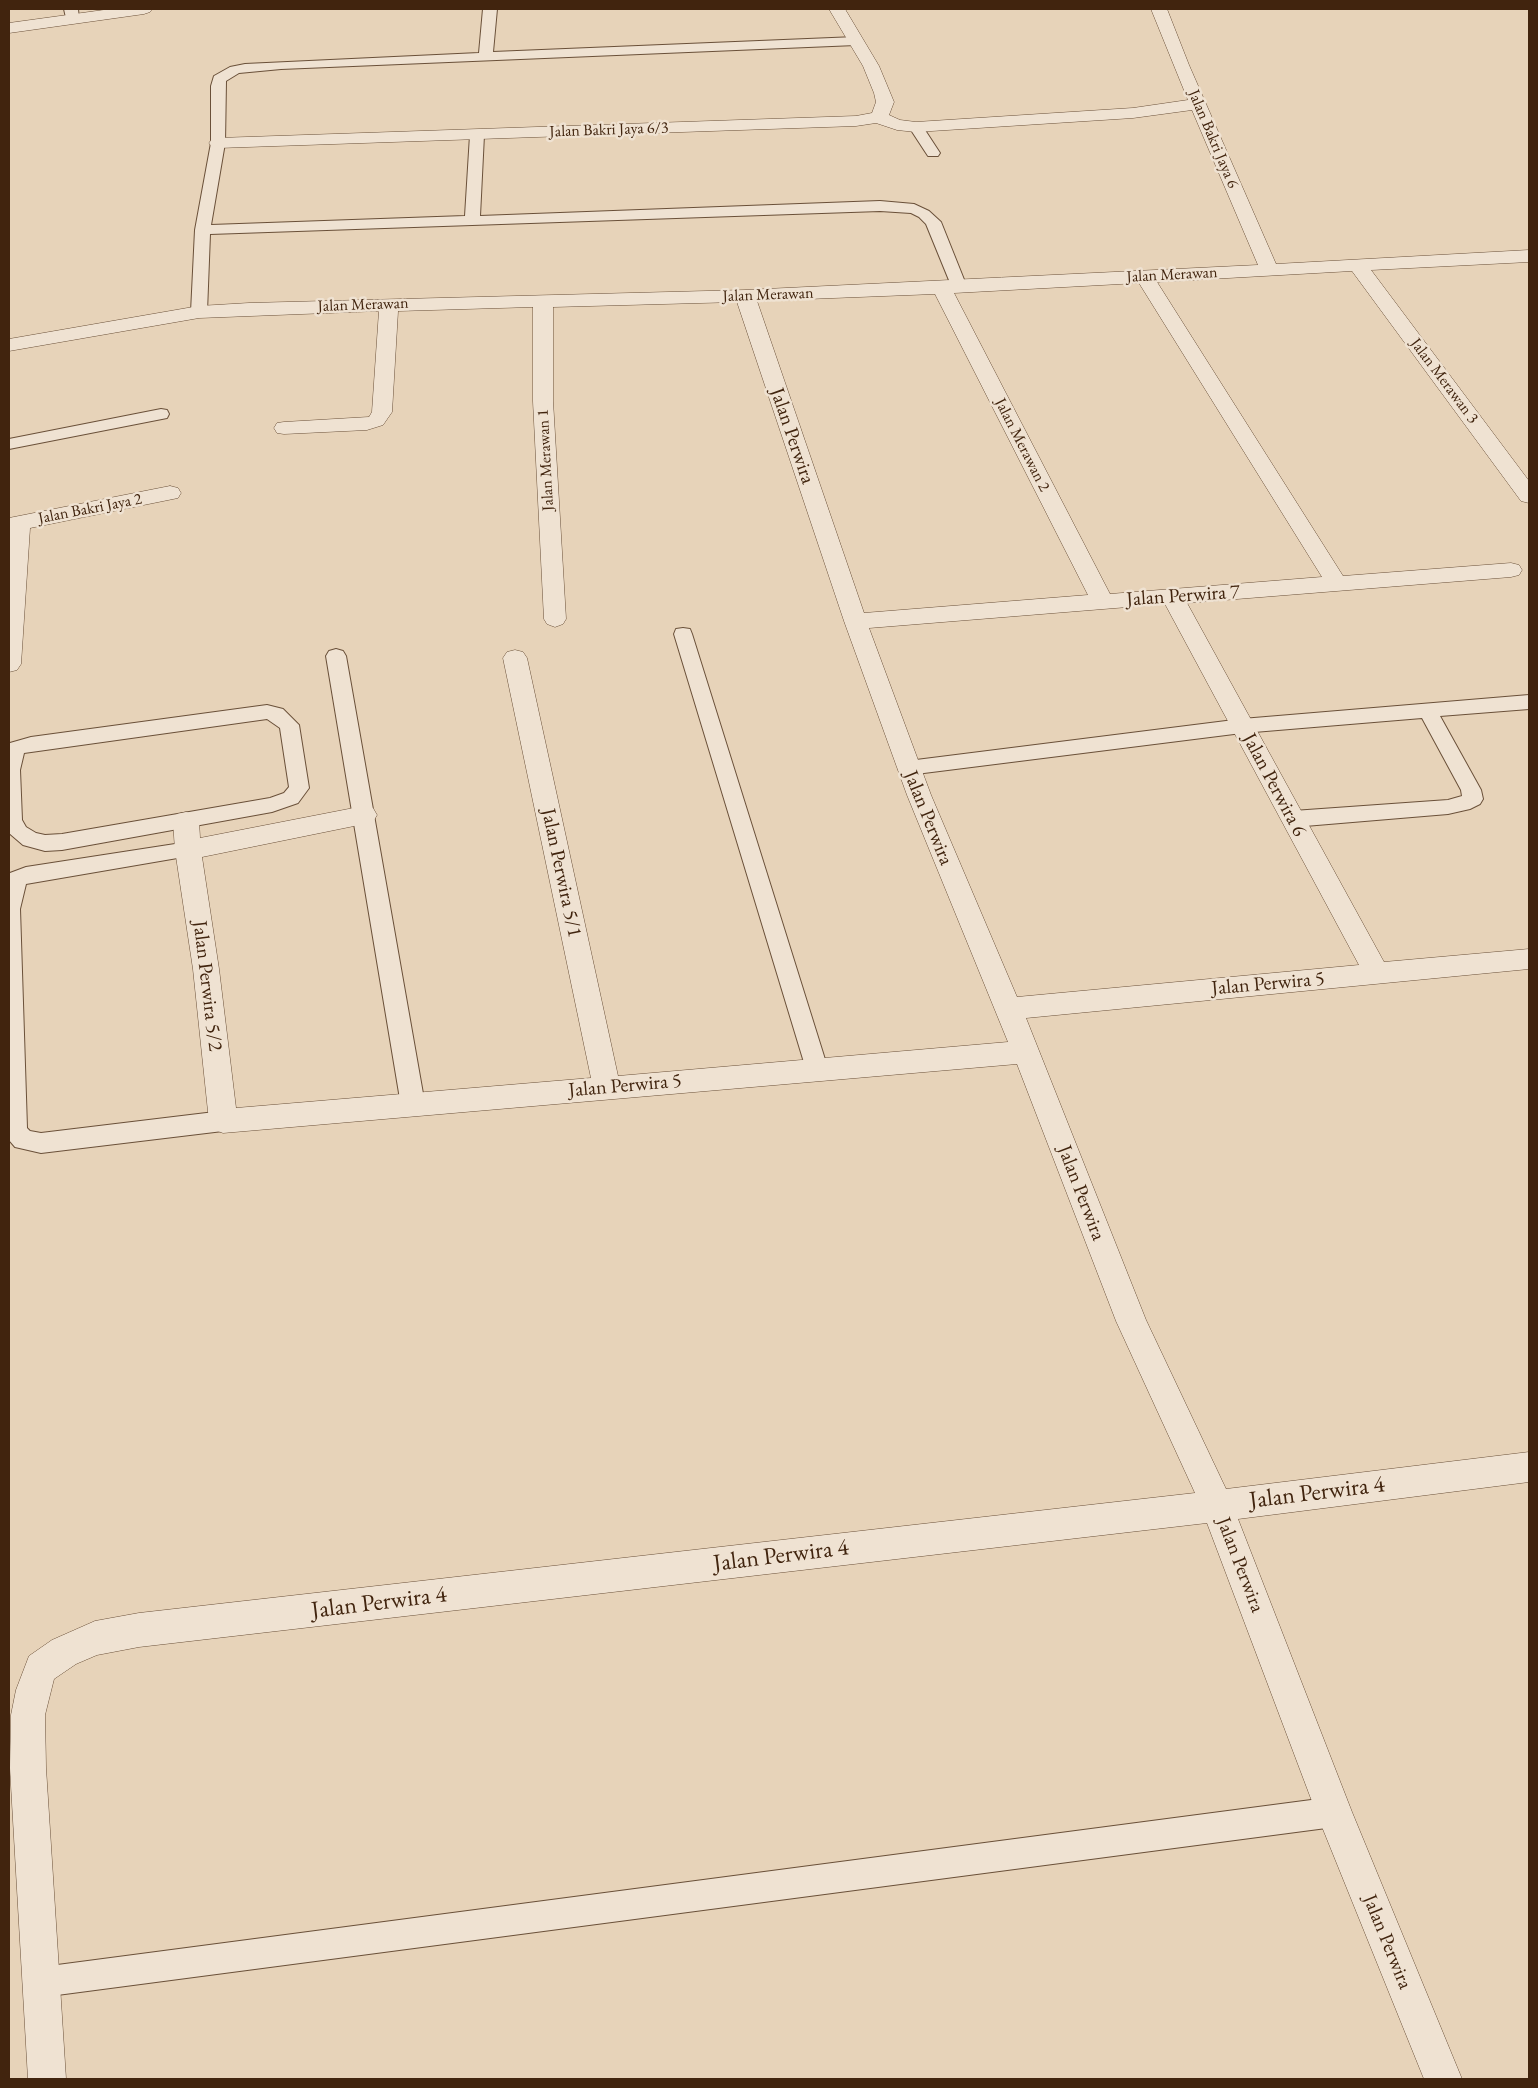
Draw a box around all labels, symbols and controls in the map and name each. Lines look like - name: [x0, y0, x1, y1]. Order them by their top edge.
- street label: Jalan Bakri Jaya 6: [1184, 87, 1242, 191]
- street label: Jalan Bakri Jaya 6/3: [549, 118, 669, 142]
- street label: Jalan Merawan: [1126, 263, 1218, 287]
- street label: Jalan Merawan: [722, 284, 814, 306]
- street label: Jalan Merawan: [317, 294, 409, 316]
- street label: Jalan Merawan 3: [1406, 335, 1482, 427]
- street label: Jalan Perwira: [764, 385, 820, 487]
- street label: Jalan Merawan 2: [990, 395, 1054, 495]
- street label: Jalan Merawan 1: [534, 409, 558, 511]
- street label: Jalan Bakri Jaya 2: [37, 490, 143, 528]
- street label: Jalan Perwira 7: [1126, 580, 1240, 612]
- street label: Jalan Perwira 6: [1237, 729, 1311, 841]
- street label: Jalan Perwira: [898, 767, 958, 869]
- street label: Jalan Perwira 5/1: [536, 806, 586, 940]
- street label: Jalan Perwira 5/2: [187, 919, 227, 1053]
- street label: Jalan Perwira 5: [1210, 967, 1326, 1001]
- street label: Jalan Perwira 5: [567, 1069, 683, 1103]
- street label: Jalan Perwira: [1052, 1142, 1110, 1244]
- street label: Jalan Perwira 4: [1248, 1470, 1386, 1516]
- street label: Jalan Perwira: [1211, 1514, 1269, 1616]
- street label: Jalan Perwira 4: [712, 1533, 850, 1579]
- street label: Jalan Perwira 4: [310, 1580, 448, 1626]
- street label: Jalan Perwira: [1357, 1891, 1417, 1993]

